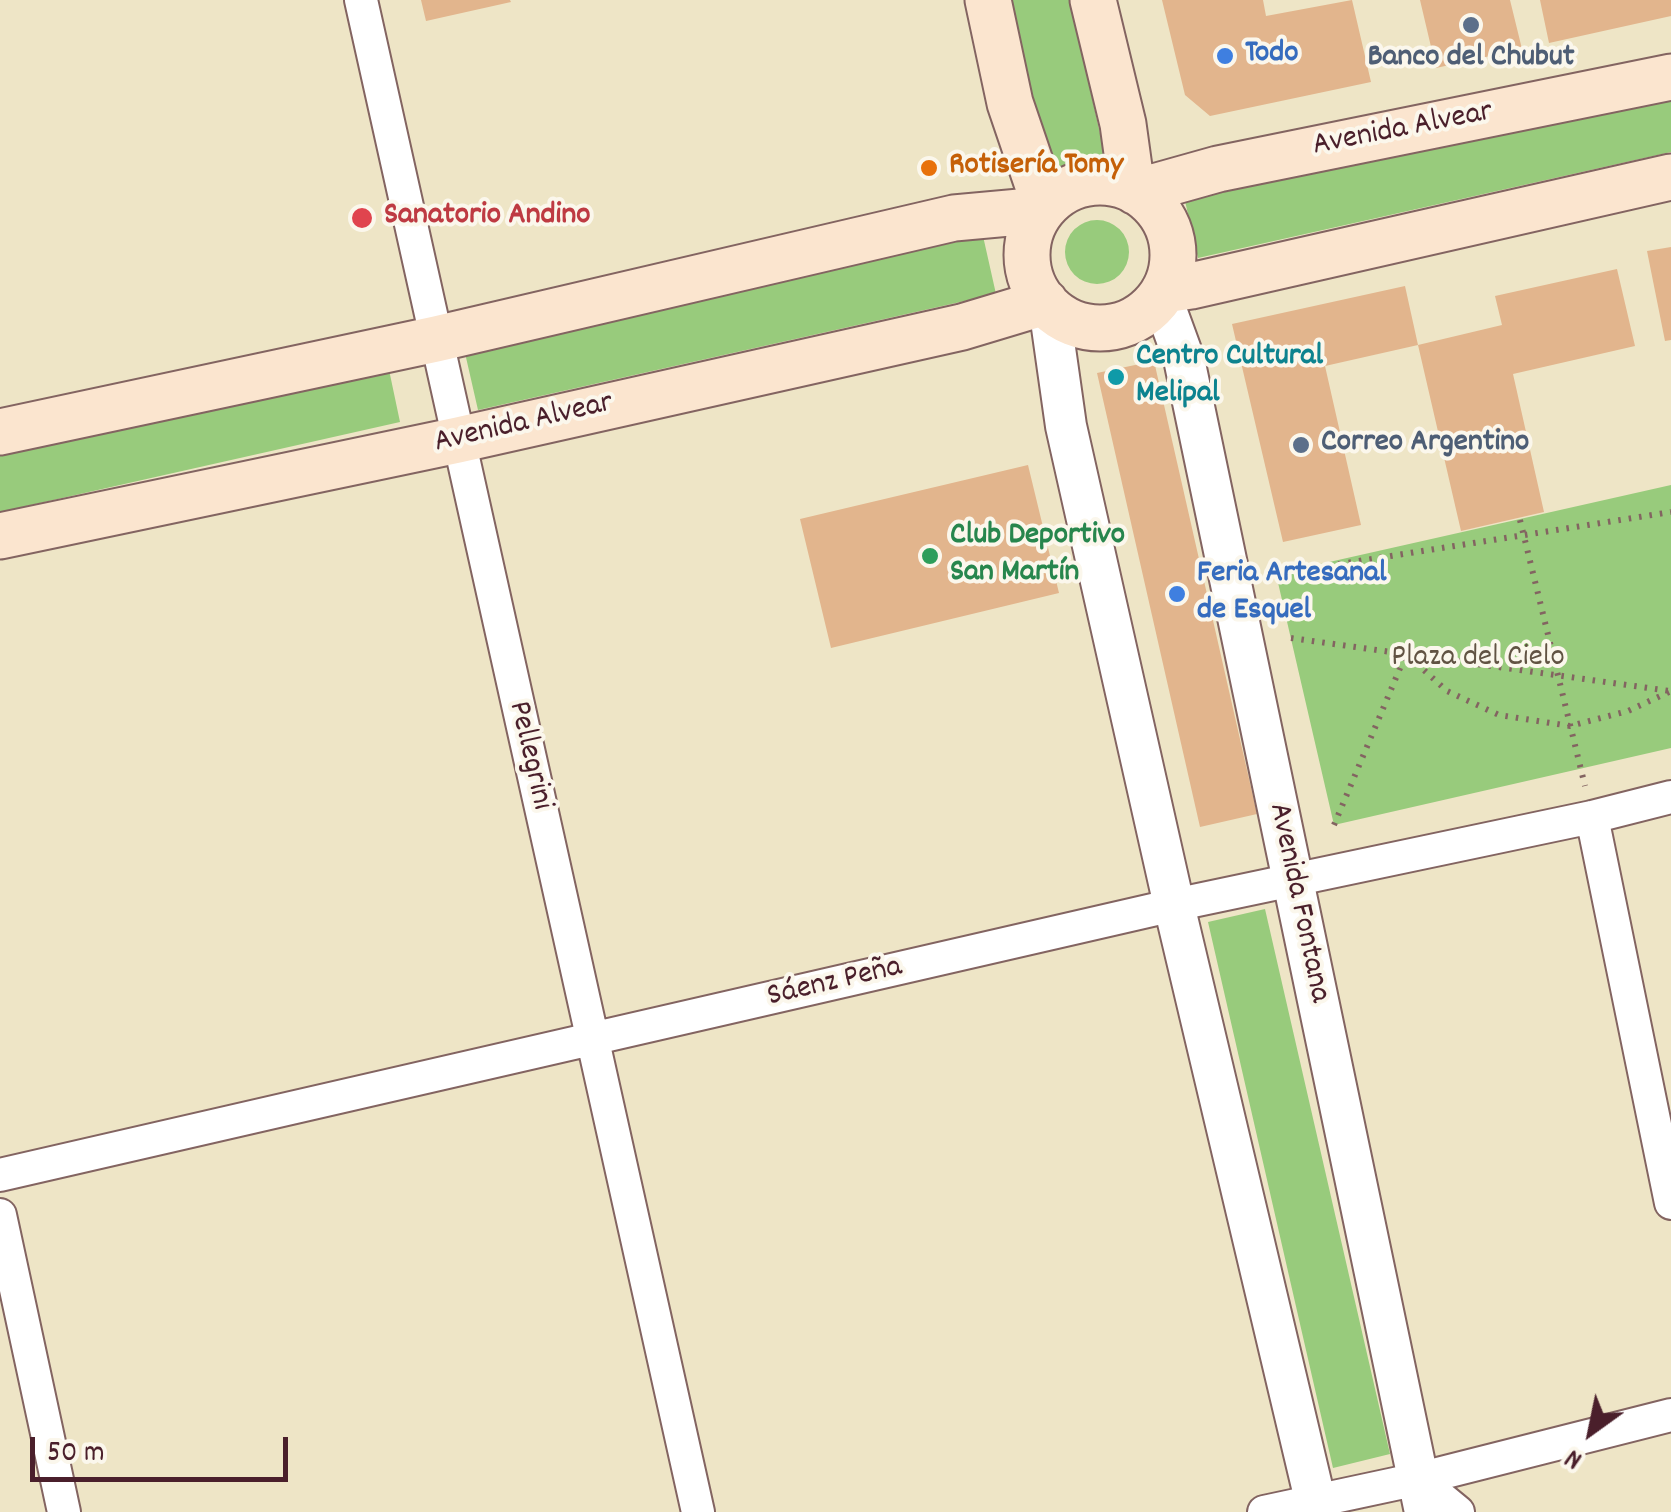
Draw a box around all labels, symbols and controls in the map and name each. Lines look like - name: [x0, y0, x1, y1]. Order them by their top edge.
- marker: Banco del Chubut: [1460, 14, 1482, 36]
- place label: Todo: [1245, 37, 1298, 75]
- place label: Banco del Chubut: [1367, 41, 1575, 79]
- marker: Todo: [1214, 45, 1236, 67]
- street label: Avenida Alvear: [1310, 95, 1496, 167]
- place label: Rotisería Tomy: [949, 149, 1123, 187]
- marker: Rotisería Tomy: [918, 157, 940, 179]
- place label: Sanatorio Andino: [384, 199, 590, 237]
- marker: Sanatorio Andino: [349, 205, 375, 231]
- place label: Centro Cultural Melipal: [1136, 340, 1323, 415]
- marker: Centro Cultural Melipal: [1105, 366, 1127, 388]
- street label: Avenida Alvear: [431, 386, 617, 464]
- place label: Correo Argentino: [1321, 426, 1529, 464]
- marker: Correo Argentino: [1290, 434, 1312, 456]
- place label: Club Deportivo San Martín: [950, 519, 1125, 594]
- marker: Club Deportivo San Martín: [919, 545, 941, 567]
- place label: Feria Artesanal de Esquel: [1197, 557, 1387, 632]
- marker: Feria Artesanal de Esquel: [1166, 583, 1188, 605]
- park label: Plaza del Cielo: [1391, 641, 1565, 679]
- street label: Pellegrini: [497, 698, 559, 814]
- street label: Avenida Fontana: [1257, 800, 1337, 1006]
- street label: Sáenz Peña: [764, 950, 906, 1018]
- north arrow: [1541, 1382, 1641, 1482]
- scale bar: [35, 1417, 292, 1479]
- text: 50 m: [47, 1433, 105, 1476]
- text: N: [1558, 1437, 1591, 1478]

